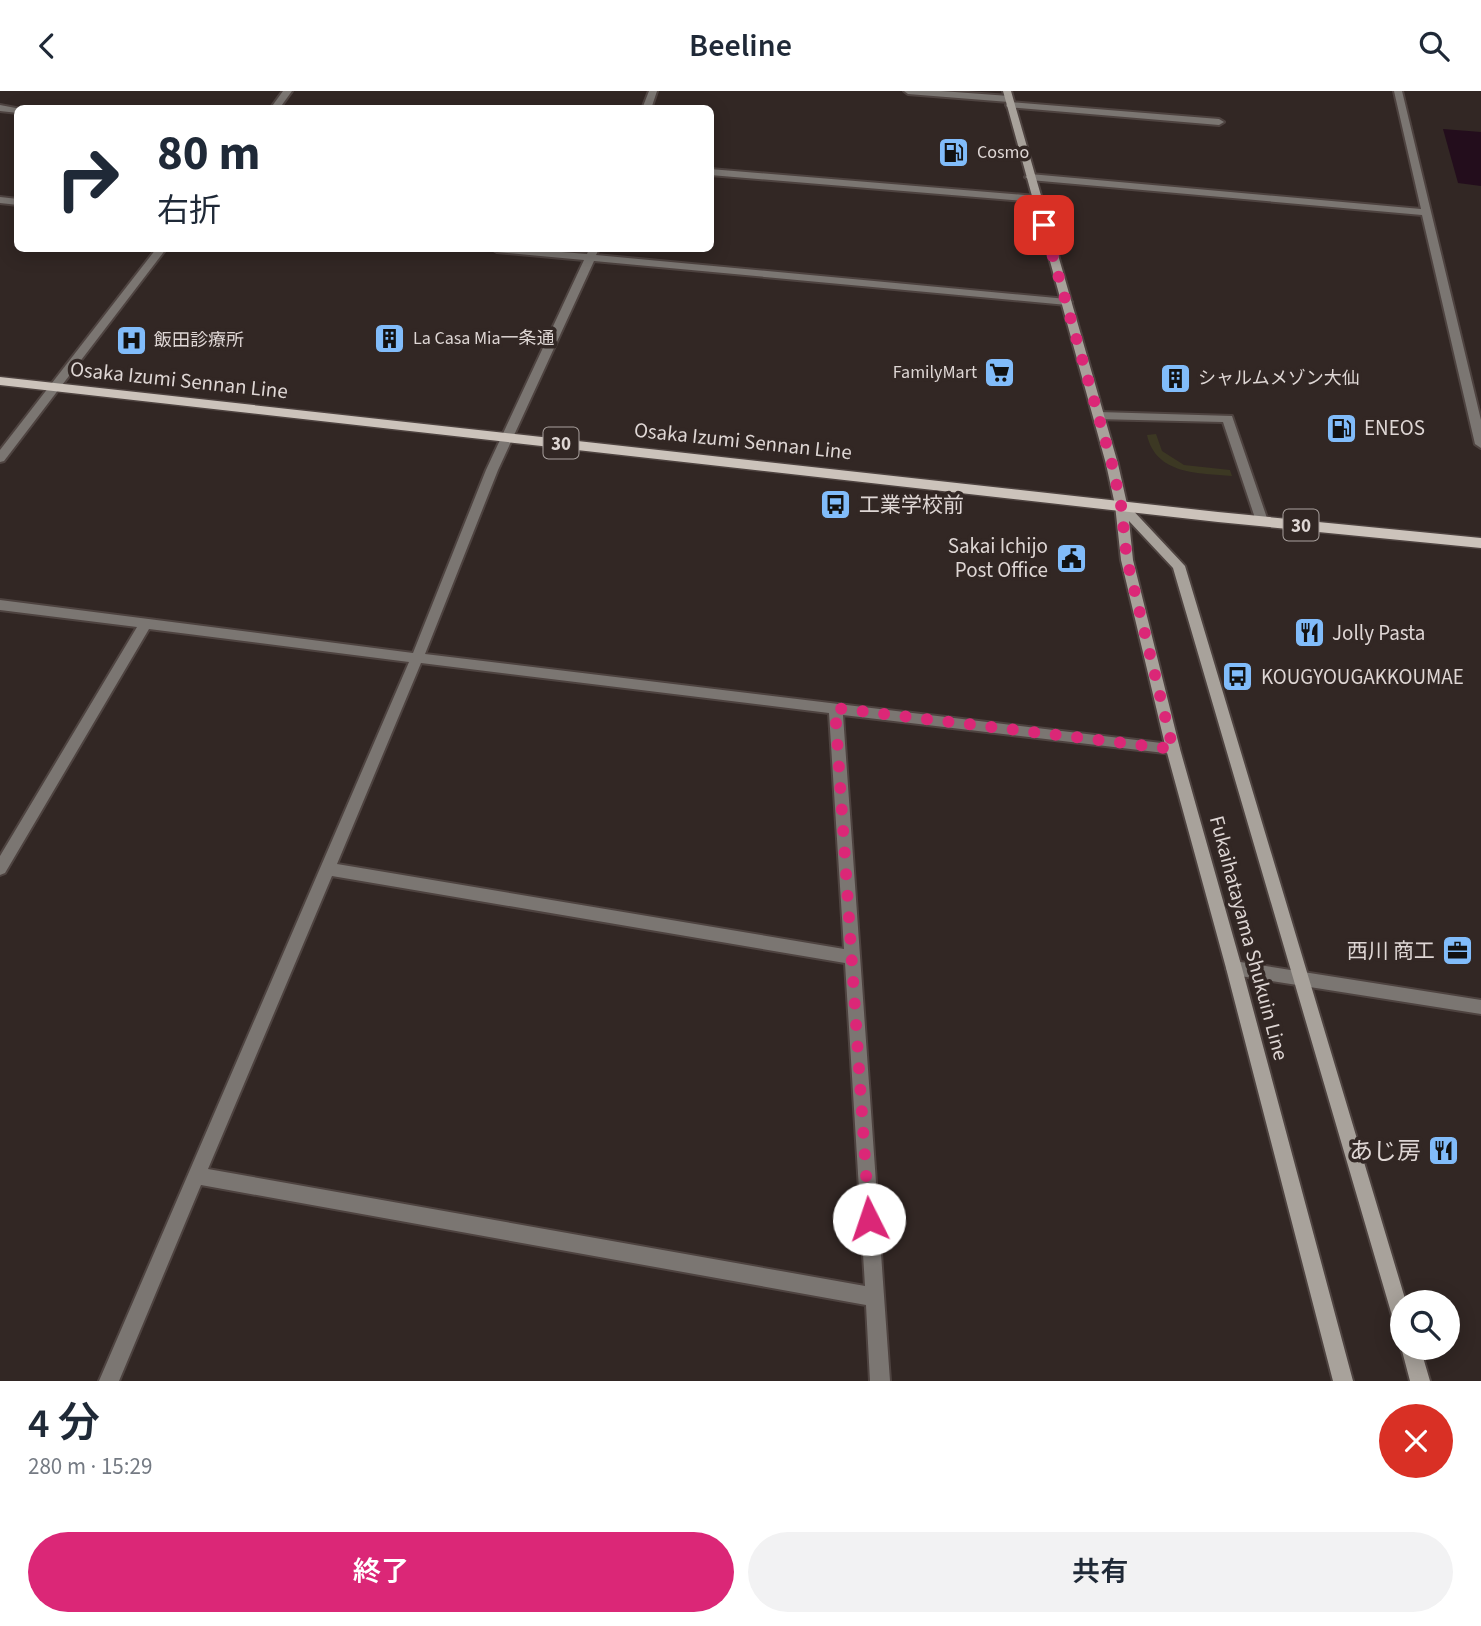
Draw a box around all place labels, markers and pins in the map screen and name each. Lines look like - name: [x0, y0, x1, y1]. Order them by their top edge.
- fuel station icon: Cosmo: [937, 135, 971, 169]
- place label: Cosmo: [977, 140, 1029, 165]
- pin: [1014, 195, 1074, 255]
- building icon: La Casa Mia一条通: [373, 321, 407, 355]
- hospital icon: 飯田診療所: [114, 323, 148, 357]
- place label: La Casa Mia一条通: [413, 326, 555, 351]
- place label: 飯田診療所: [154, 328, 244, 353]
- supermarket icon: FamilyMart: [983, 355, 1017, 389]
- place label: FamilyMart: [893, 360, 977, 385]
- building icon: シャルムメゾン大仙: [1158, 361, 1192, 395]
- place label: シャルムメゾン大仙: [1198, 366, 1360, 391]
- fuel station icon: ENEOS: [1324, 411, 1358, 445]
- place label: ENEOS: [1364, 413, 1425, 443]
- bus stop icon: 工業学校前: [819, 488, 853, 522]
- place label: 工業学校前: [859, 490, 964, 520]
- place label: Sakai Ichijo Post Office: [948, 531, 1048, 585]
- public building icon: Sakai Ichijo Post Office: [1054, 541, 1088, 575]
- restaurant icon: Jolly Pasta: [1292, 616, 1326, 650]
- place label: Jolly Pasta: [1332, 618, 1425, 648]
- bus stop icon: KOUGYOUGAKKOUMAE: [1221, 660, 1255, 694]
- place label: KOUGYOUGAKKOUMAE: [1261, 662, 1464, 692]
- office icon: 西川 商工: [1441, 934, 1475, 968]
- place label: 西川 商工: [1347, 936, 1435, 966]
- place label: あじ房: [1349, 1134, 1421, 1169]
- restaurant icon: あじ房: [1427, 1134, 1461, 1168]

